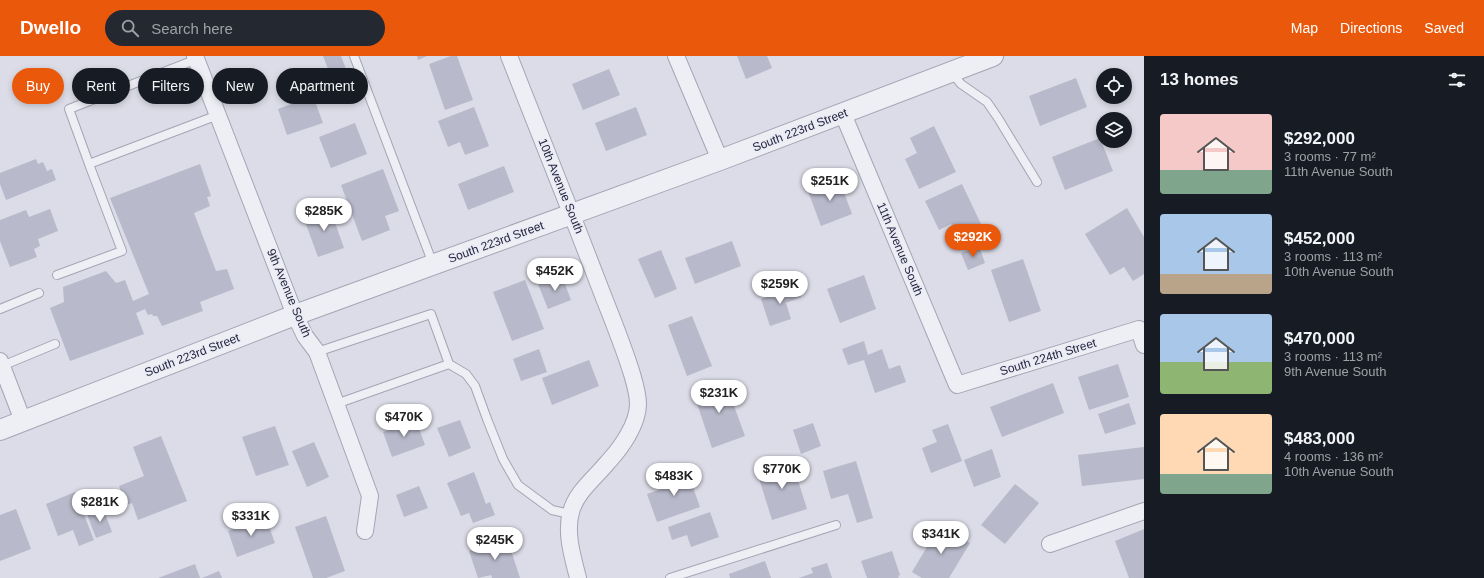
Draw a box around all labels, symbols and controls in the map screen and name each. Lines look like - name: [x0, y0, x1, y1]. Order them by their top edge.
- search box: [105, 10, 385, 46]
- text: Dwello: [20, 17, 81, 38]
- icon: search: [119, 17, 141, 39]
- text: Search here: [151, 20, 233, 37]
- text: Map: [1291, 20, 1318, 36]
- text: Directions: [1340, 20, 1402, 36]
- text: Saved: [1424, 20, 1464, 36]
- chip: Buy: [12, 68, 64, 104]
- chip: Rent: [72, 68, 130, 104]
- chip: Filters: [138, 68, 204, 104]
- chip: New: [212, 68, 268, 104]
- chip: Apartment: [276, 68, 368, 104]
- map controls: [1096, 68, 1132, 148]
- button: locate: [1096, 68, 1132, 104]
- icon: filters: [1446, 69, 1468, 91]
- text: 13 homes: [1160, 70, 1238, 89]
- street label: South 223rd Street: [750, 105, 850, 155]
- button: layers: [1096, 112, 1132, 148]
- text: $292,000: [1284, 129, 1355, 148]
- icon: home: [1192, 130, 1240, 178]
- street label: 10th Avenue South: [536, 136, 586, 236]
- text: 3 rooms · 77 m²: [1284, 149, 1376, 164]
- text: 11th Avenue South: [1284, 164, 1393, 179]
- pin: $251K: [802, 168, 858, 202]
- text: $251K: [811, 173, 849, 188]
- pin: $285K: [296, 198, 352, 232]
- street label: 11th Avenue South: [874, 200, 926, 298]
- text: $285K: [305, 203, 343, 218]
- street label: South 223rd Street: [446, 218, 546, 266]
- pin: $292K: [945, 224, 1001, 258]
- text: $292K: [954, 229, 992, 244]
- text: $452,000: [1284, 229, 1355, 248]
- icon: home: [1192, 230, 1240, 278]
- street label: 9th Avenue South: [264, 247, 314, 339]
- text: 3 rooms · 113 m²: [1284, 249, 1382, 264]
- pin: $452K: [527, 258, 583, 292]
- text: $452K: [536, 263, 574, 278]
- text: 10th Avenue South: [1284, 264, 1394, 279]
- pin: $259K: [752, 271, 808, 305]
- text: $259K: [761, 276, 799, 291]
- text: $470,000: [1284, 329, 1355, 348]
- street label: South 223rd Street: [142, 330, 242, 380]
- icon: home: [1192, 330, 1240, 378]
- street label: South 224th Street: [998, 335, 1099, 378]
- text: 3 rooms · 113 m²: [1284, 349, 1382, 364]
- text: 9th Avenue South: [1284, 364, 1386, 379]
- pin: $231K: [691, 380, 747, 414]
- text: $231K: [700, 385, 738, 400]
- pin: $470K: [376, 404, 432, 438]
- text: $470K: [385, 409, 423, 424]
- text: $483,000: [1284, 429, 1355, 448]
- icon: home: [1192, 430, 1240, 478]
- text: 4 rooms · 136 m²: [1284, 449, 1383, 464]
- pin: $770K: [754, 456, 810, 490]
- text: $770K: [763, 461, 801, 476]
- pin: $483K: [646, 463, 702, 497]
- text: 10th Avenue South: [1284, 464, 1394, 479]
- text: $483K: [655, 468, 693, 483]
- pin: $281K: [72, 489, 128, 523]
- text: $281K: [81, 494, 119, 509]
- pin: $331K: [223, 503, 279, 537]
- text: $331K: [232, 508, 270, 523]
- pin: $341K: [913, 521, 969, 555]
- text: $341K: [922, 526, 960, 541]
- pin: $245K: [467, 527, 523, 561]
- text: $245K: [476, 532, 514, 547]

